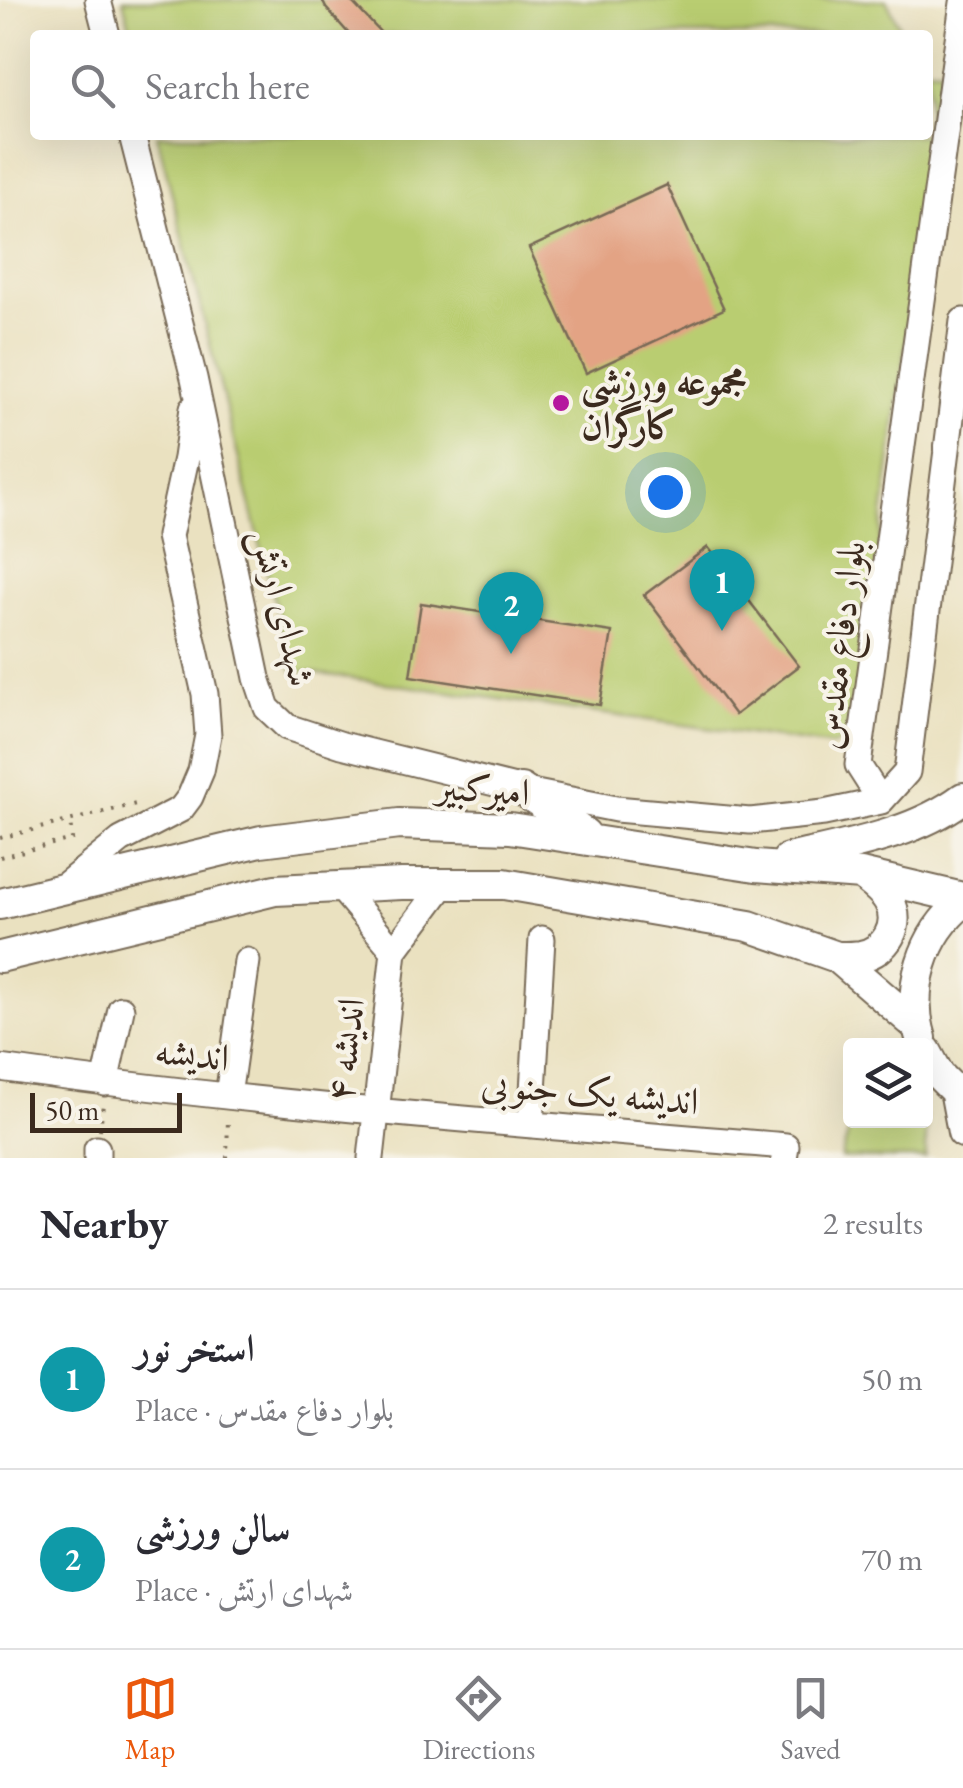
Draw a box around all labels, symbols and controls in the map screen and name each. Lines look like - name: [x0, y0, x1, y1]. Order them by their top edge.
- search box: [30, 30, 933, 140]
- icon: search: [65, 58, 120, 113]
- text: Search here: [145, 61, 310, 110]
- place label: مجموعه ورزشی کارگران: [581, 356, 746, 449]
- marker: مجموعه ورزشی کارگران: [550, 392, 572, 414]
- your location: [640, 467, 691, 518]
- street label: شهدای ارتش: [238, 523, 328, 692]
- street label: بلوار دفاع مقدس: [801, 538, 883, 753]
- pin: 1: [690, 548, 754, 631]
- pin: 2: [478, 572, 544, 654]
- street label: امیرکبیر: [431, 761, 531, 816]
- street label: اندیشه ۴: [314, 995, 375, 1105]
- street label: اندیشه: [152, 1025, 232, 1082]
- map controls: [843, 1038, 933, 1128]
- button: layers: [843, 1038, 933, 1128]
- street label: اندیشه یک جنوبی: [479, 1058, 701, 1128]
- scale bar: [30, 1088, 182, 1132]
- text: 50 m: [45, 1092, 99, 1128]
- text: Nearby: [40, 1196, 169, 1251]
- text: 2 results: [823, 1202, 923, 1244]
- text: استخر نور: [135, 1323, 255, 1372]
- text: 1: [64, 1358, 81, 1400]
- text: 50 m: [861, 1358, 923, 1400]
- text: Place · بلوار دفاع مقدس: [135, 1389, 394, 1431]
- text: سالن ورزشی: [135, 1503, 291, 1552]
- text: 2: [64, 1538, 81, 1580]
- text: 70 m: [861, 1538, 923, 1580]
- text: Place · شهدای ارتش: [135, 1569, 353, 1611]
- tab: Map: [123, 1671, 178, 1767]
- tab: Directions: [423, 1671, 535, 1767]
- tab: Saved: [780, 1671, 840, 1767]

